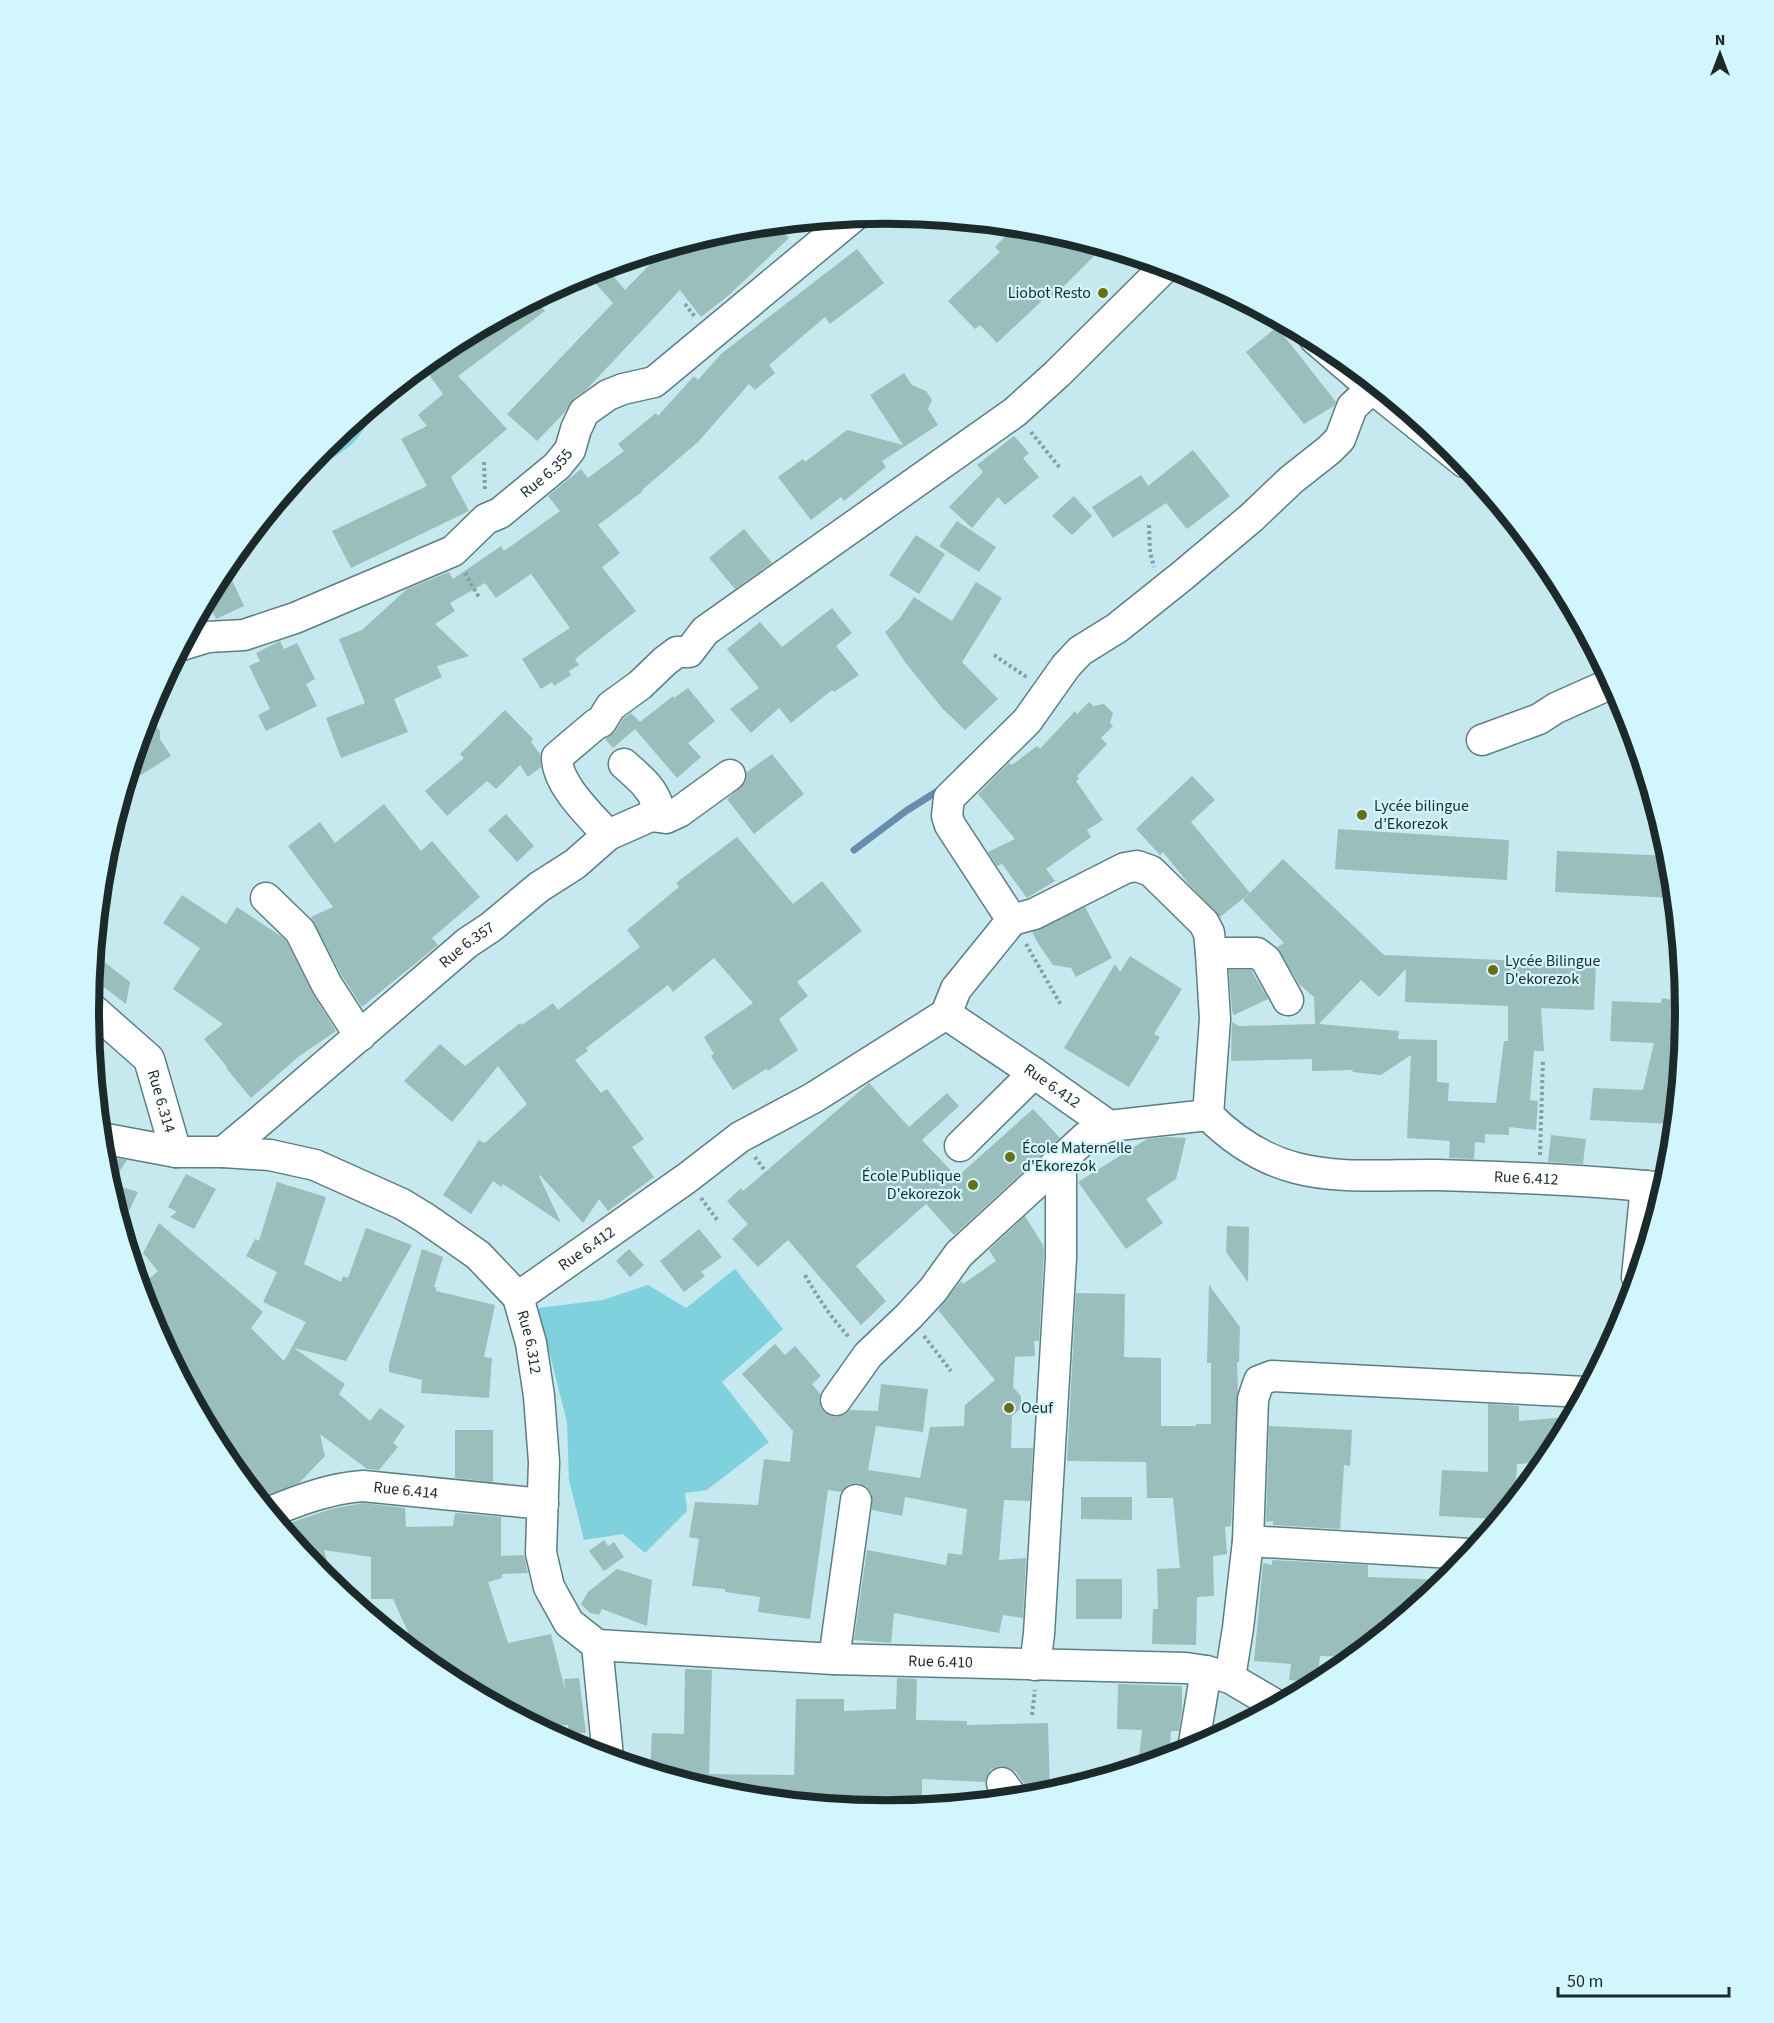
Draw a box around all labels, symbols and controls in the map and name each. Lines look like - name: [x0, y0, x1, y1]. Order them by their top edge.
- north arrow: [1690, 24, 1750, 84]
- text: N: [1715, 29, 1725, 51]
- place label: Liobot Resto: [1008, 282, 1091, 304]
- marker: Liobot Resto: [1096, 286, 1110, 300]
- street label: Rue 6.355: [515, 444, 578, 503]
- place label: Lycée bilingue d’Ekorezok: [1374, 795, 1469, 835]
- marker: Lycée bilingue d’Ekorezok: [1355, 808, 1369, 822]
- street label: Rue 6.357: [434, 917, 499, 973]
- place label: Lycée Bilingue D'ekorezok: [1505, 950, 1601, 990]
- marker: Lycée Bilingue D'ekorezok: [1486, 963, 1500, 977]
- street label: Rue 6.412: [1019, 1058, 1085, 1114]
- street label: Rue 6.314: [142, 1067, 181, 1135]
- place label: École Maternelle d'Ekorezok: [1022, 1137, 1132, 1177]
- marker: École Maternelle d'Ekorezok: [1003, 1150, 1017, 1164]
- place label: École Publique D'ekorezok: [862, 1165, 961, 1205]
- street label: Rue 6.412: [1493, 1166, 1559, 1191]
- marker: École Publique D'ekorezok: [966, 1178, 980, 1192]
- street label: Rue 6.412: [554, 1221, 620, 1276]
- street label: Rue 6.312: [511, 1308, 547, 1376]
- place label: Oeuf: [1021, 1397, 1054, 1419]
- marker: Oeuf: [1002, 1401, 1016, 1415]
- street label: Rue 6.414: [372, 1476, 439, 1504]
- street label: Rue 6.410: [908, 1650, 973, 1674]
- scale bar: [1558, 1960, 1729, 1998]
- text: 50 m: [1567, 1969, 1603, 1994]

